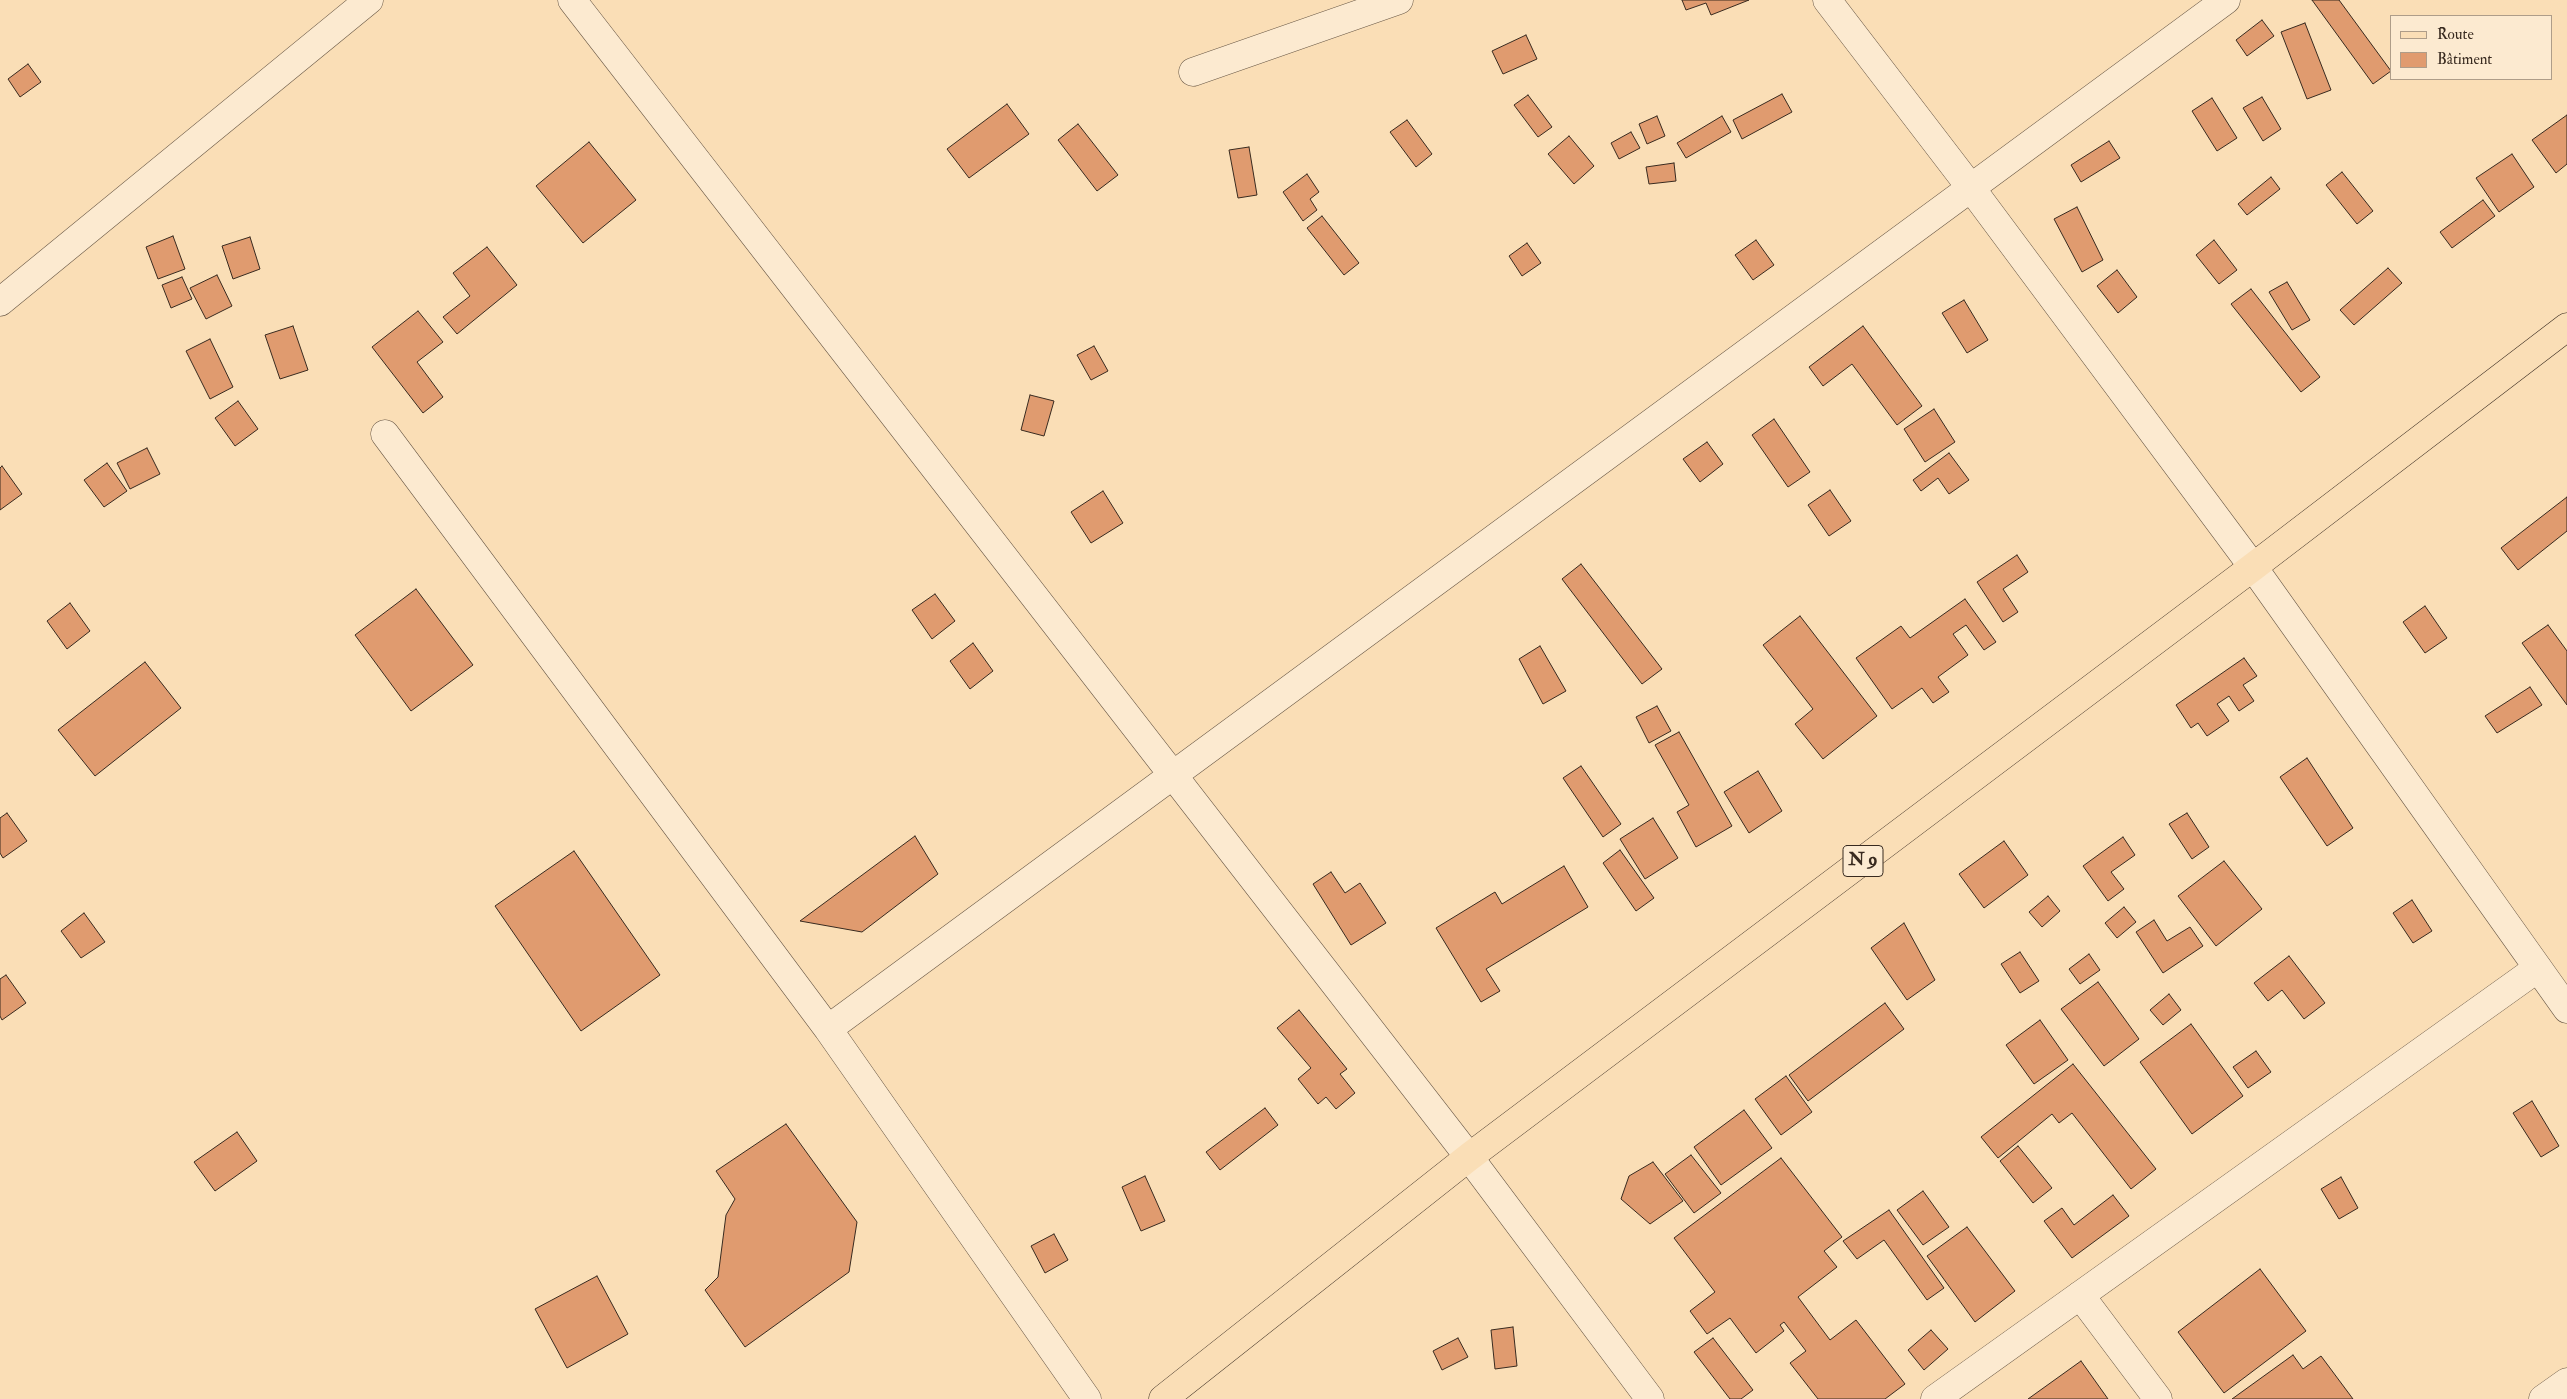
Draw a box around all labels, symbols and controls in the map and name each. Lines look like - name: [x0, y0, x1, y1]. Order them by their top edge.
- legend: [2390, 15, 2552, 80]
- text: Route: [2437, 25, 2474, 44]
- text: Bâtiment: [2437, 50, 2492, 69]
- road number: N 9: [1843, 846, 1883, 876]

